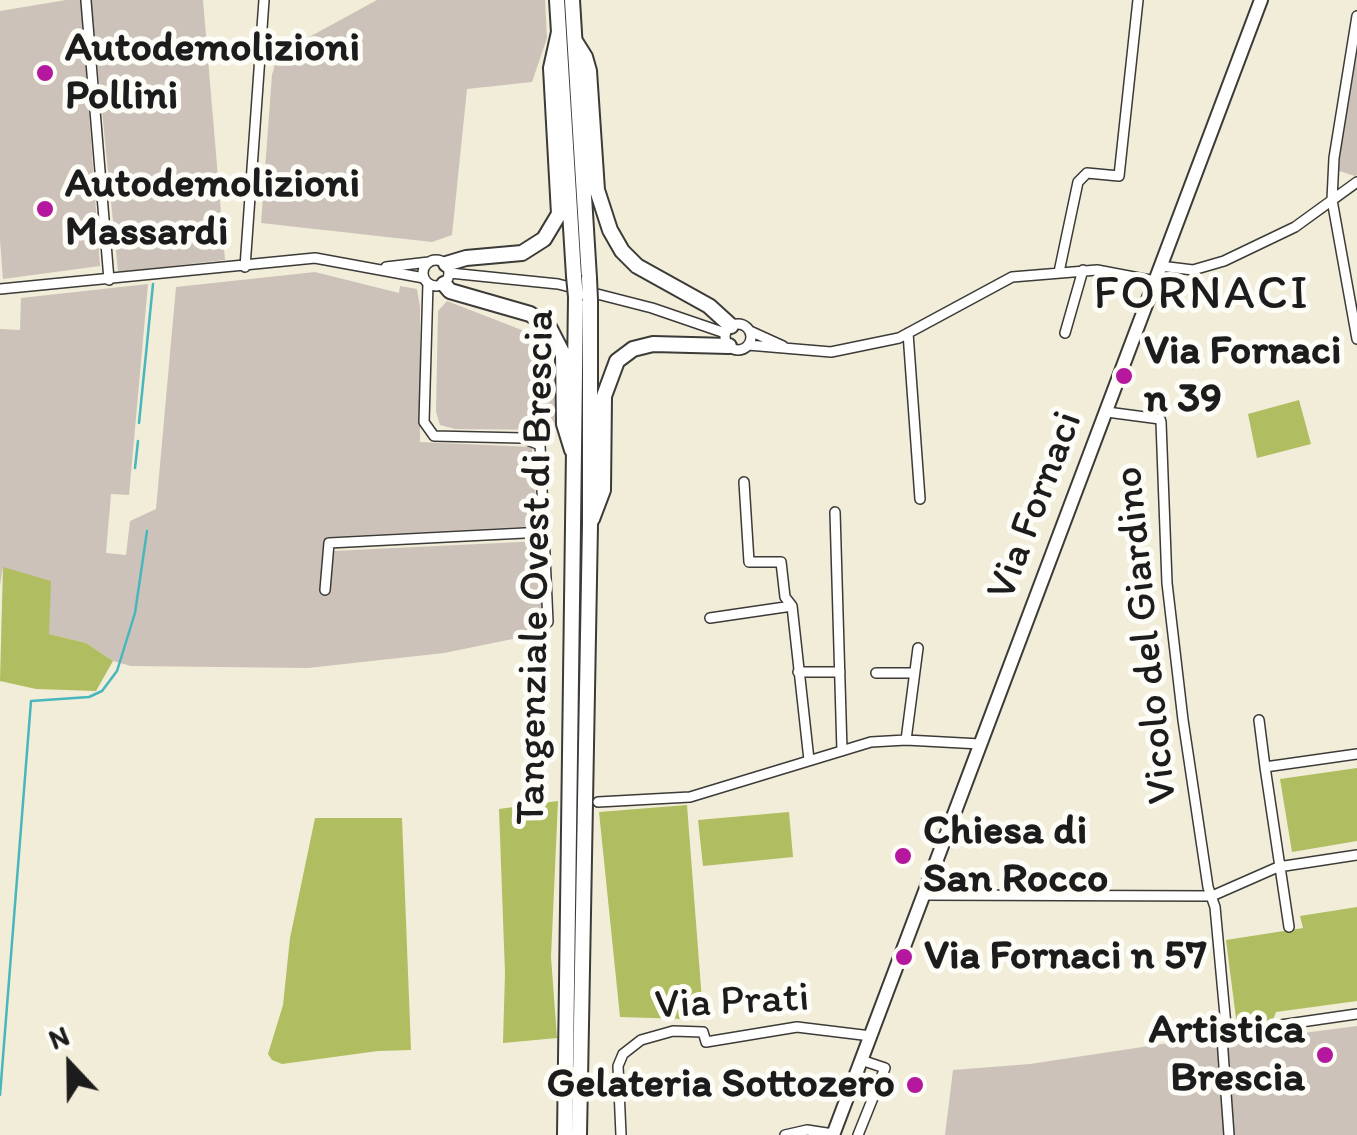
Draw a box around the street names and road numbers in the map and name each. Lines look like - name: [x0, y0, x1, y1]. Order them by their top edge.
- street label: Tangenziale Ovest di Brescia: [507, 309, 567, 825]
- street label: Via Fornaci: [977, 405, 1095, 607]
- street label: Vicolo del Giardino: [1104, 464, 1190, 806]
- street label: Via Prati: [653, 974, 811, 1032]

